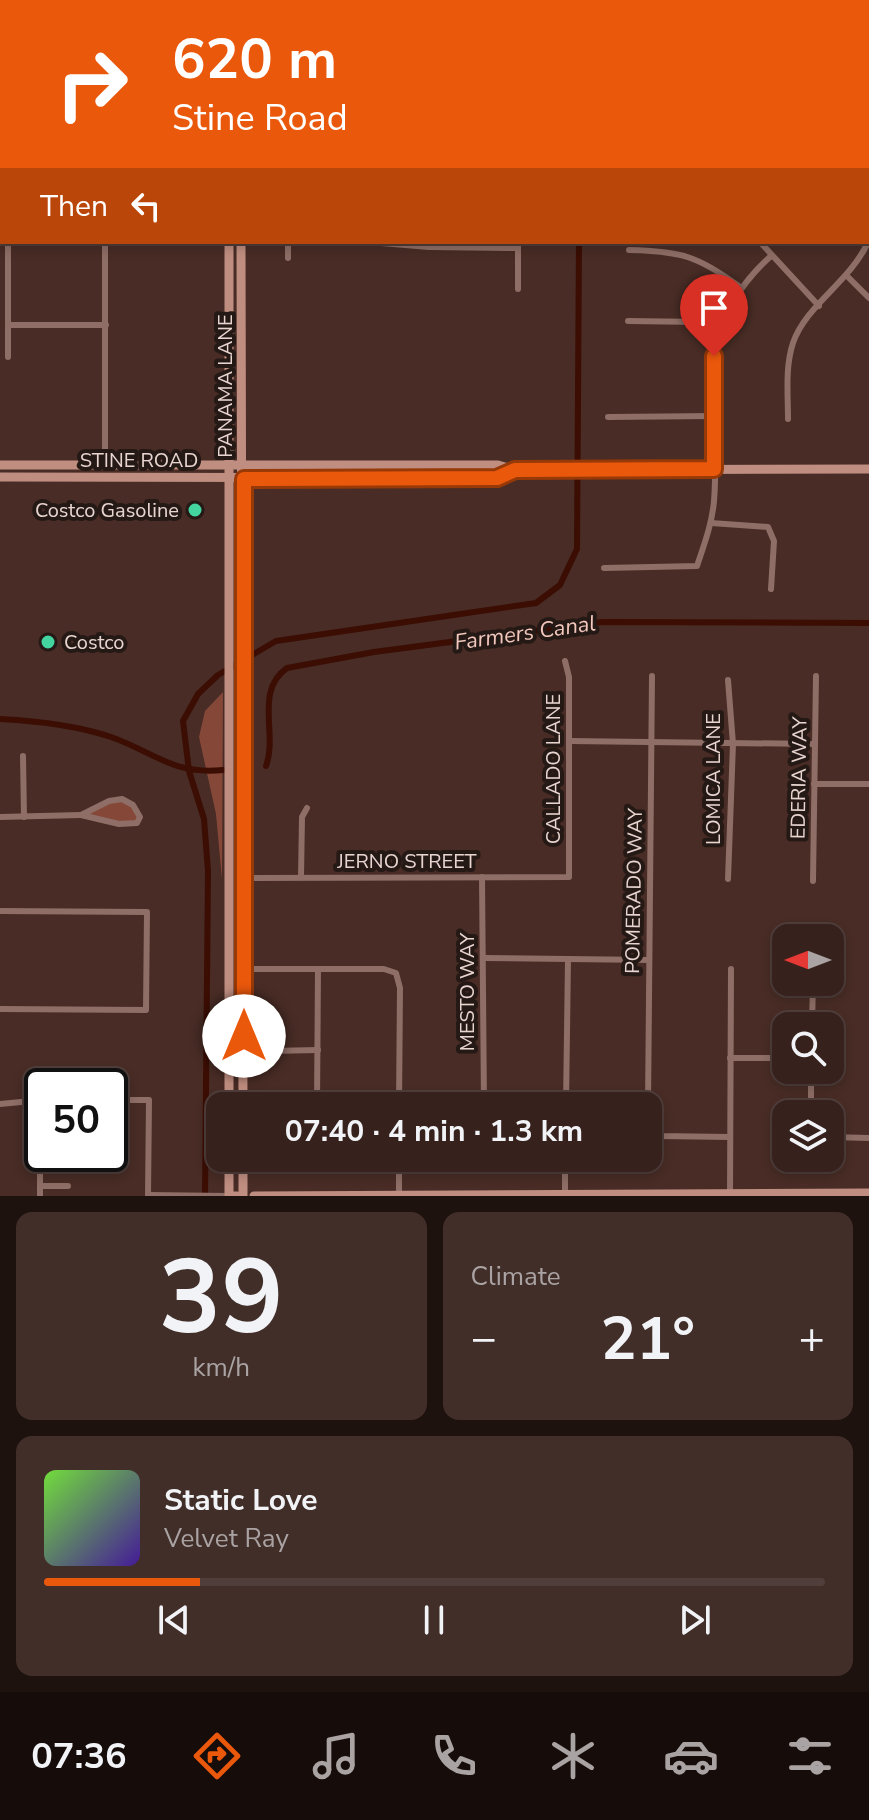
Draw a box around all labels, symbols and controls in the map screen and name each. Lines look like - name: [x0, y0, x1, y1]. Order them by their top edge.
- text: 620 m: [172, 21, 337, 98]
- icon: right: [40, 32, 144, 136]
- text: Stine Road: [172, 94, 348, 143]
- icon: left: [124, 184, 168, 228]
- text: Then: [40, 186, 108, 227]
- pin: [680, 274, 748, 356]
- icon: arrive: [692, 286, 736, 330]
- street label: PANAMA LANE: [212, 314, 239, 458]
- street label: STINE ROAD: [80, 447, 198, 474]
- place label: Costco Gasoline: [35, 497, 179, 524]
- marker: Costco Gasoline: [186, 501, 204, 519]
- water label: Farmers Canal: [452, 608, 598, 658]
- place label: Costco: [64, 629, 124, 656]
- marker: Costco: [39, 633, 57, 651]
- street label: CALLADO LANE: [540, 694, 567, 844]
- street label: LOMICA LANE: [700, 713, 727, 845]
- street label: EDERIA WAY: [784, 715, 814, 839]
- street label: POMERADO WAY: [619, 807, 649, 974]
- street label: JERNO STREET: [336, 848, 477, 875]
- north arrow: [772, 924, 844, 996]
- map controls: [772, 924, 844, 1172]
- street label: MESTO WAY: [454, 932, 481, 1051]
- position arrow: [202, 994, 286, 1078]
- button: search: [772, 1012, 844, 1084]
- speed limit sign: 50: [24, 1068, 128, 1172]
- button: layers: [772, 1100, 844, 1172]
- text: 07:40 · 4 min · 1.3 km: [285, 1111, 583, 1152]
- text: 39: [159, 1227, 284, 1369]
- text: Climate: [471, 1259, 561, 1294]
- text: 21°: [600, 1298, 695, 1380]
- text: −: [471, 1309, 497, 1369]
- text: +: [799, 1309, 825, 1369]
- text: km/h: [193, 1350, 250, 1385]
- text: Static Love: [164, 1480, 318, 1521]
- text: Velvet Ray: [164, 1521, 289, 1556]
- icon: previous: [152, 1598, 196, 1642]
- icon: pause: [412, 1598, 456, 1642]
- icon: next: [673, 1598, 717, 1642]
- icon: directions: [189, 1728, 245, 1784]
- icon: music: [308, 1728, 364, 1784]
- icon: phone: [426, 1728, 482, 1784]
- icon: climate: [545, 1728, 601, 1784]
- icon: car: [663, 1728, 719, 1784]
- icon: filters: [782, 1728, 838, 1784]
- text: 07:36: [31, 1732, 127, 1781]

